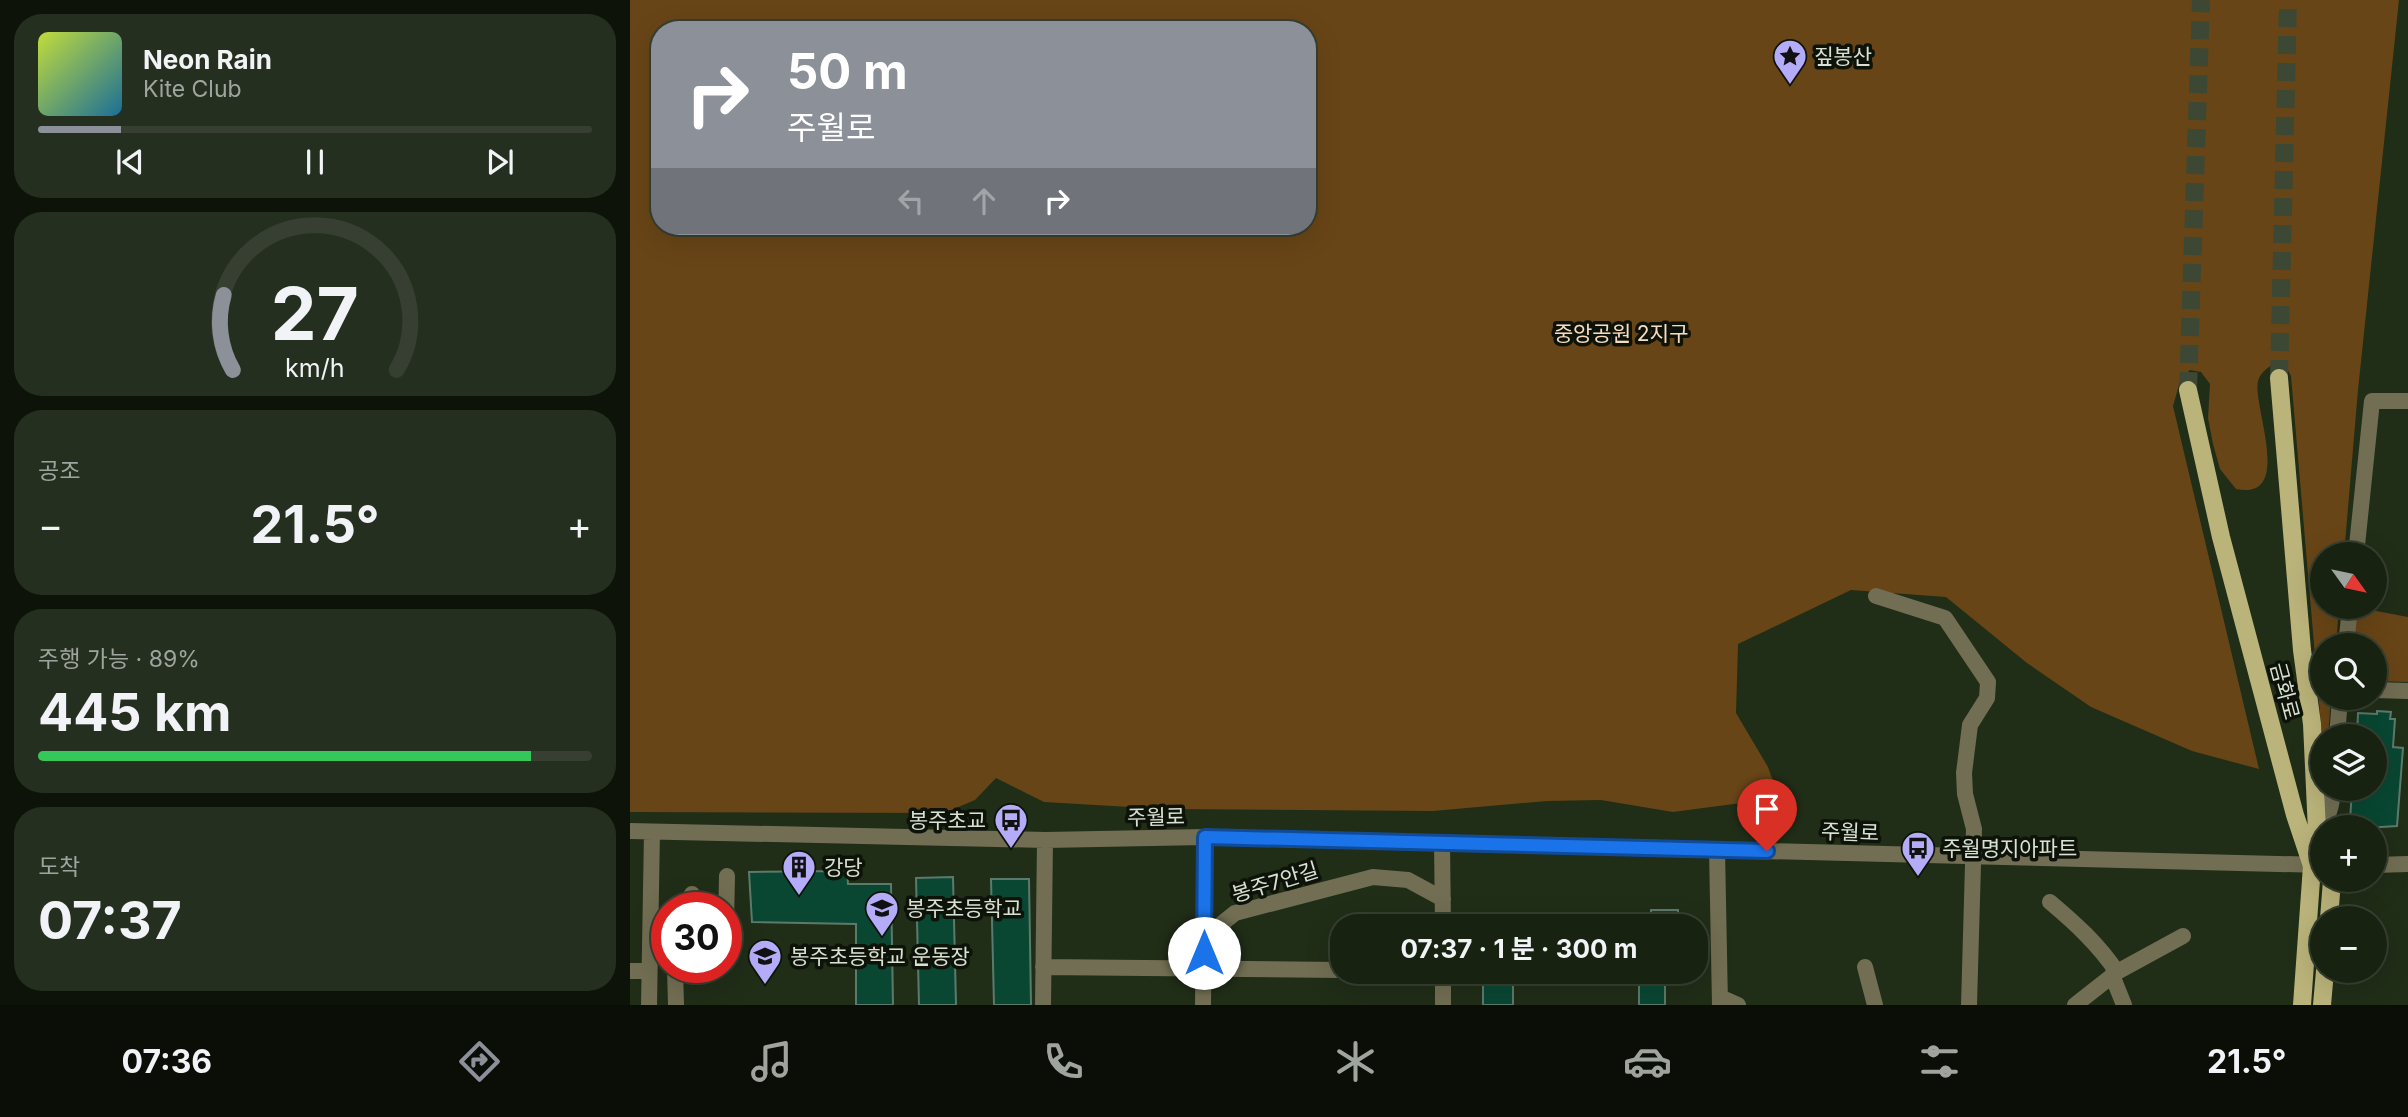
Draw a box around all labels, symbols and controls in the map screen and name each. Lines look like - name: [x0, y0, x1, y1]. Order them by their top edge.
- place icon: 짚봉산: [1771, 37, 1809, 86]
- text: 50 m: [787, 42, 908, 101]
- text: Neon Rain: [143, 44, 272, 75]
- place label: 짚봉산: [1814, 44, 1872, 69]
- icon: right: [672, 49, 763, 140]
- text: Kite Club: [143, 75, 242, 103]
- text: 주월로: [787, 108, 875, 147]
- icon: previous: [111, 143, 149, 181]
- icon: pause: [296, 143, 334, 181]
- icon: next: [481, 143, 519, 181]
- icon: left: [892, 182, 930, 220]
- icon: ahead: [965, 182, 1003, 220]
- icon: right: [1038, 182, 1076, 220]
- text: 27: [271, 270, 359, 359]
- park label: 중앙공원 2지구: [1554, 321, 1688, 346]
- text: km/h: [285, 353, 345, 383]
- text: 공조: [38, 457, 80, 485]
- text: 21.5°: [250, 493, 380, 556]
- text: −: [38, 502, 63, 548]
- text: +: [567, 502, 592, 548]
- north arrow: [2310, 542, 2387, 620]
- map controls: [2310, 542, 2387, 983]
- button: search: [2310, 633, 2387, 710]
- text: 주행 가능 · 89%: [38, 645, 200, 673]
- street label: 금화로: [2265, 660, 2305, 722]
- text: 445 km: [38, 681, 232, 744]
- button: layers: [2310, 724, 2387, 801]
- pin: [1737, 779, 1797, 851]
- icon: arrive: [1748, 790, 1786, 828]
- bus stop icon: 봉주초교: [992, 801, 1030, 850]
- street label: 주월로: [1127, 804, 1185, 830]
- place label: 봉주초교: [909, 808, 986, 833]
- button: +: [2310, 815, 2387, 892]
- street label: 주월로: [1821, 818, 1879, 846]
- bus stop icon: 주월명지아파트: [1899, 829, 1937, 878]
- place label: 주월명지아파트: [1942, 836, 2077, 861]
- building icon: 강당: [780, 848, 818, 897]
- text: 도착: [38, 853, 80, 881]
- place label: 강당: [824, 855, 863, 880]
- street label: 봉주7안길: [1229, 857, 1321, 907]
- text: 07:37: [38, 889, 182, 952]
- school or university icon: 봉주초등학교: [863, 889, 901, 938]
- speed limit sign: 30: [651, 892, 742, 983]
- place label: 봉주초등학교: [906, 896, 1022, 921]
- button: −: [2310, 906, 2387, 983]
- position arrow: [1167, 916, 1241, 990]
- text: 07:37 · 1 분 · 300 m: [1401, 933, 1637, 964]
- school or university icon: 봉주초등학교 운동장: [746, 937, 784, 986]
- place label: 봉주초등학교 운동장: [790, 944, 970, 969]
- icon: directions: [455, 1037, 504, 1086]
- icon: music: [747, 1037, 796, 1086]
- icon: phone: [1039, 1037, 1088, 1086]
- icon: climate: [1331, 1037, 1380, 1086]
- icon: car: [1623, 1037, 1672, 1086]
- icon: filters: [1915, 1037, 1964, 1086]
- text: 07:36: [121, 1042, 212, 1081]
- text: 21.5°: [2207, 1042, 2286, 1081]

